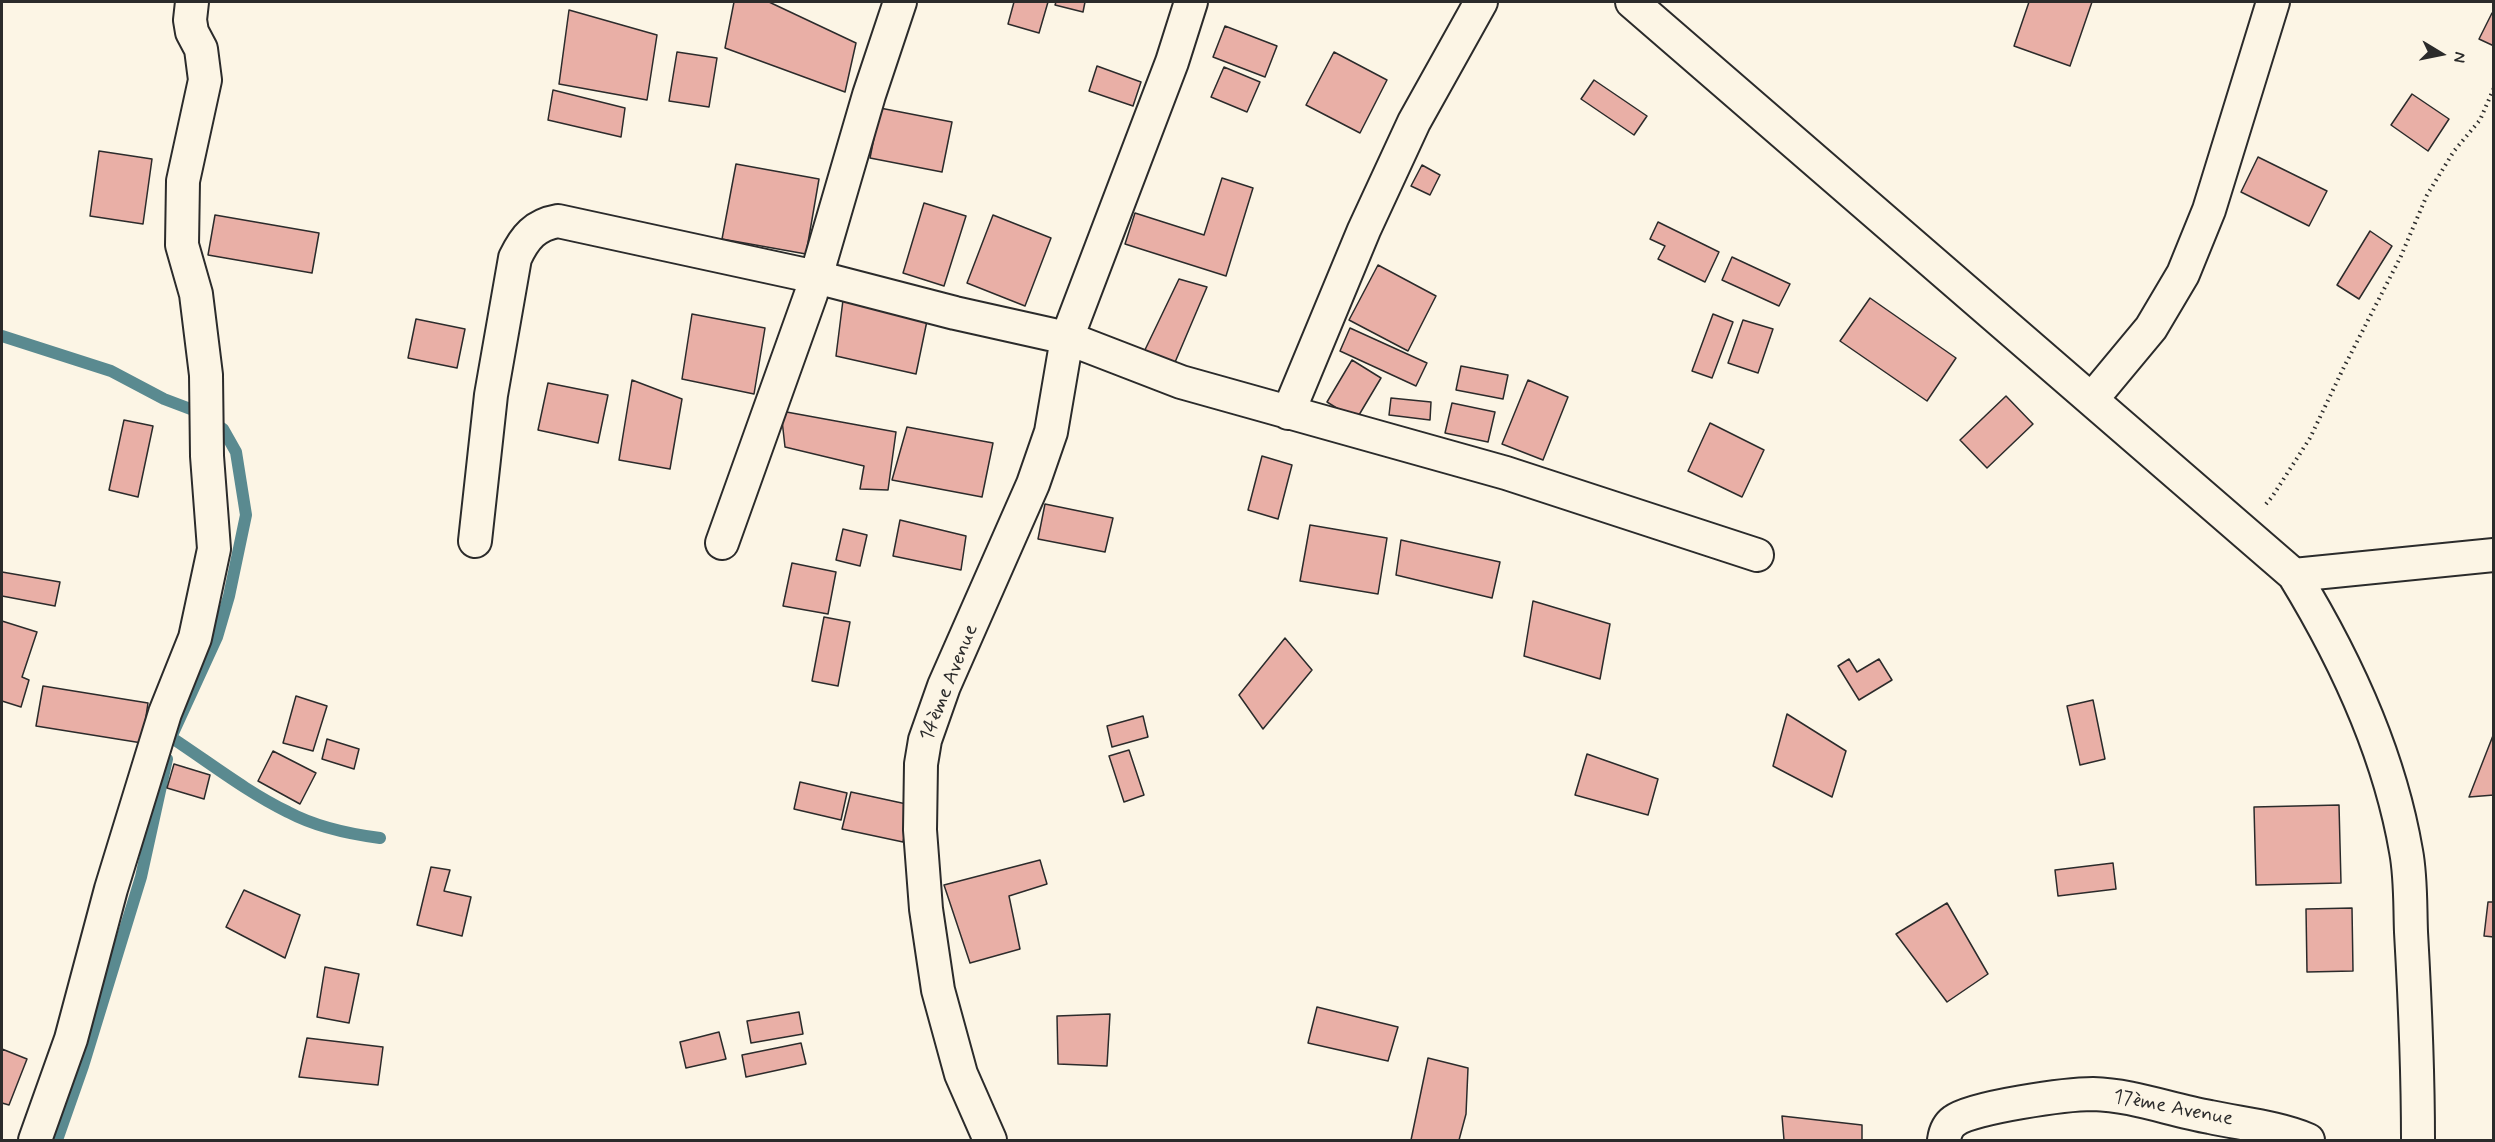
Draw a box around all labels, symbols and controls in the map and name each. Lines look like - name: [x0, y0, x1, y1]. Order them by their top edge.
- north arrow: [2411, 24, 2471, 84]
- text: N: [2448, 50, 2470, 64]
- street label: 14ème Avenue: [916, 621, 984, 745]
- street label: 17ème Avenue: [2111, 1086, 2235, 1132]

